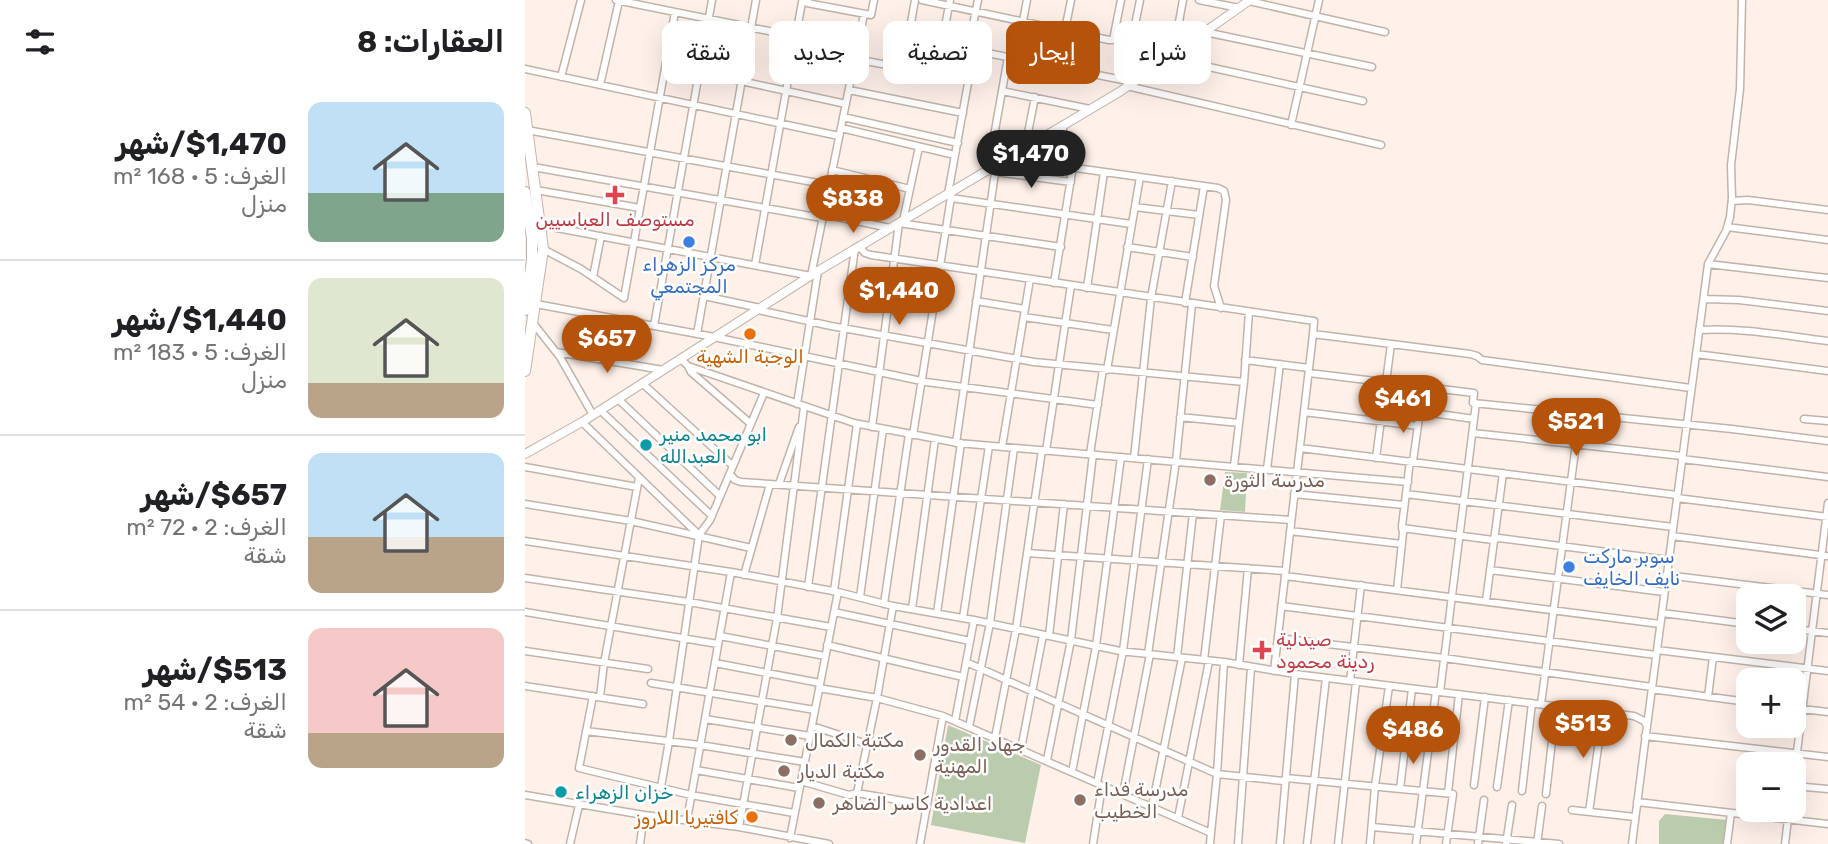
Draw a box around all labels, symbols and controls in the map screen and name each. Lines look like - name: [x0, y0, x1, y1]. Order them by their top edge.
- chip: شقة: [662, 21, 755, 84]
- chip: جديد: [769, 21, 869, 84]
- chip: تصفية: [883, 21, 992, 84]
- chip: إيجار: [1006, 21, 1100, 84]
- chip: شراء: [1114, 21, 1211, 84]
- icon: filters: [21, 23, 59, 61]
- text: العقارات: 8: [357, 24, 504, 60]
- text: $1,470/شهر: [116, 126, 287, 162]
- icon: home: [364, 130, 448, 214]
- pin: $1,470: [974, 130, 1088, 190]
- text: $1,470: [993, 139, 1070, 167]
- text: الغرف: 5 · 168 m²: [113, 162, 287, 190]
- pin: $838: [812, 176, 894, 235]
- text: $838: [822, 184, 884, 212]
- marker: مستوصف العباسيين: [605, 185, 625, 205]
- text: منزل: [241, 190, 287, 218]
- place label: مستوصف العباسيين: [535, 208, 695, 231]
- marker: مركز الزهراء المجتمعي: [681, 234, 697, 250]
- place label: مركز الزهراء المجتمعي: [642, 253, 736, 301]
- pin: $1,440: [842, 268, 956, 327]
- text: $1,440: [859, 276, 939, 304]
- text: $1,440/شهر: [113, 302, 287, 338]
- icon: home: [364, 306, 448, 390]
- pin: $657: [566, 316, 648, 375]
- text: $657: [578, 324, 636, 352]
- marker: الوجبة الشهية: [742, 326, 758, 342]
- text: الغرف: 5 · 183 m²: [113, 338, 287, 366]
- place label: الوجبة الشهية: [696, 345, 804, 368]
- text: منزل: [241, 366, 287, 394]
- pin: $461: [1362, 376, 1444, 435]
- text: $461: [1375, 384, 1432, 412]
- pin: $521: [1535, 398, 1617, 458]
- text: $521: [1548, 407, 1604, 435]
- place label: ابو محمد منير العبدالله: [659, 423, 767, 468]
- marker: ابو محمد منير العبدالله: [638, 437, 654, 453]
- place label: مدرسة الثورة: [1224, 469, 1325, 492]
- marker: مدرسة الثورة: [1202, 472, 1218, 488]
- text: $657/شهر: [141, 477, 287, 513]
- icon: home: [364, 481, 448, 565]
- text: الغرف: 2 · 72 m²: [126, 513, 287, 541]
- text: شقة: [243, 541, 287, 569]
- place label: سوبر ماركت نايف الخايف: [1583, 545, 1680, 590]
- marker: سوبر ماركت نايف الخايف: [1561, 559, 1577, 575]
- map controls: [1736, 584, 1806, 822]
- button: layers: [1736, 584, 1806, 654]
- place label: صيدلية ردينة محمود: [1276, 628, 1374, 673]
- marker: صيدلية ردينة محمود: [1254, 642, 1270, 658]
- text: $513/شهر: [143, 652, 287, 688]
- icon: home: [364, 656, 448, 740]
- button: +: [1736, 668, 1806, 738]
- text: الغرف: 2 · 54 m²: [124, 688, 287, 716]
- pin: $513: [1542, 700, 1624, 760]
- pin: $486: [1372, 706, 1454, 766]
- text: $513: [1555, 709, 1611, 737]
- text: $486: [1382, 715, 1444, 743]
- text: شقة: [243, 716, 287, 744]
- place label: مكتبة الكمال: [805, 729, 904, 752]
- marker: مكتبة الكمال: [783, 732, 799, 748]
- place label: جهاد القدور المهنية: [933, 733, 1025, 778]
- marker: جهاد القدور المهنية: [912, 747, 928, 763]
- button: −: [1736, 752, 1806, 822]
- place label: مكتبة الديار: [797, 760, 885, 783]
- marker: مكتبة الديار: [776, 763, 792, 779]
- place label: مدرسة فداء الخطيب: [1094, 778, 1188, 823]
- place label: خزان الزهراء: [575, 781, 674, 804]
- marker: خزان الزهراء: [553, 784, 569, 800]
- place label: اعدادية كاسر الضاهر: [832, 792, 992, 815]
- marker: مدرسة فداء الخطيب: [1072, 792, 1088, 808]
- marker: اعدادية كاسر الضاهر: [811, 795, 827, 811]
- place label: كافتيريا اللاروز: [634, 806, 738, 829]
- marker: كافتيريا اللاروز: [744, 809, 760, 825]

